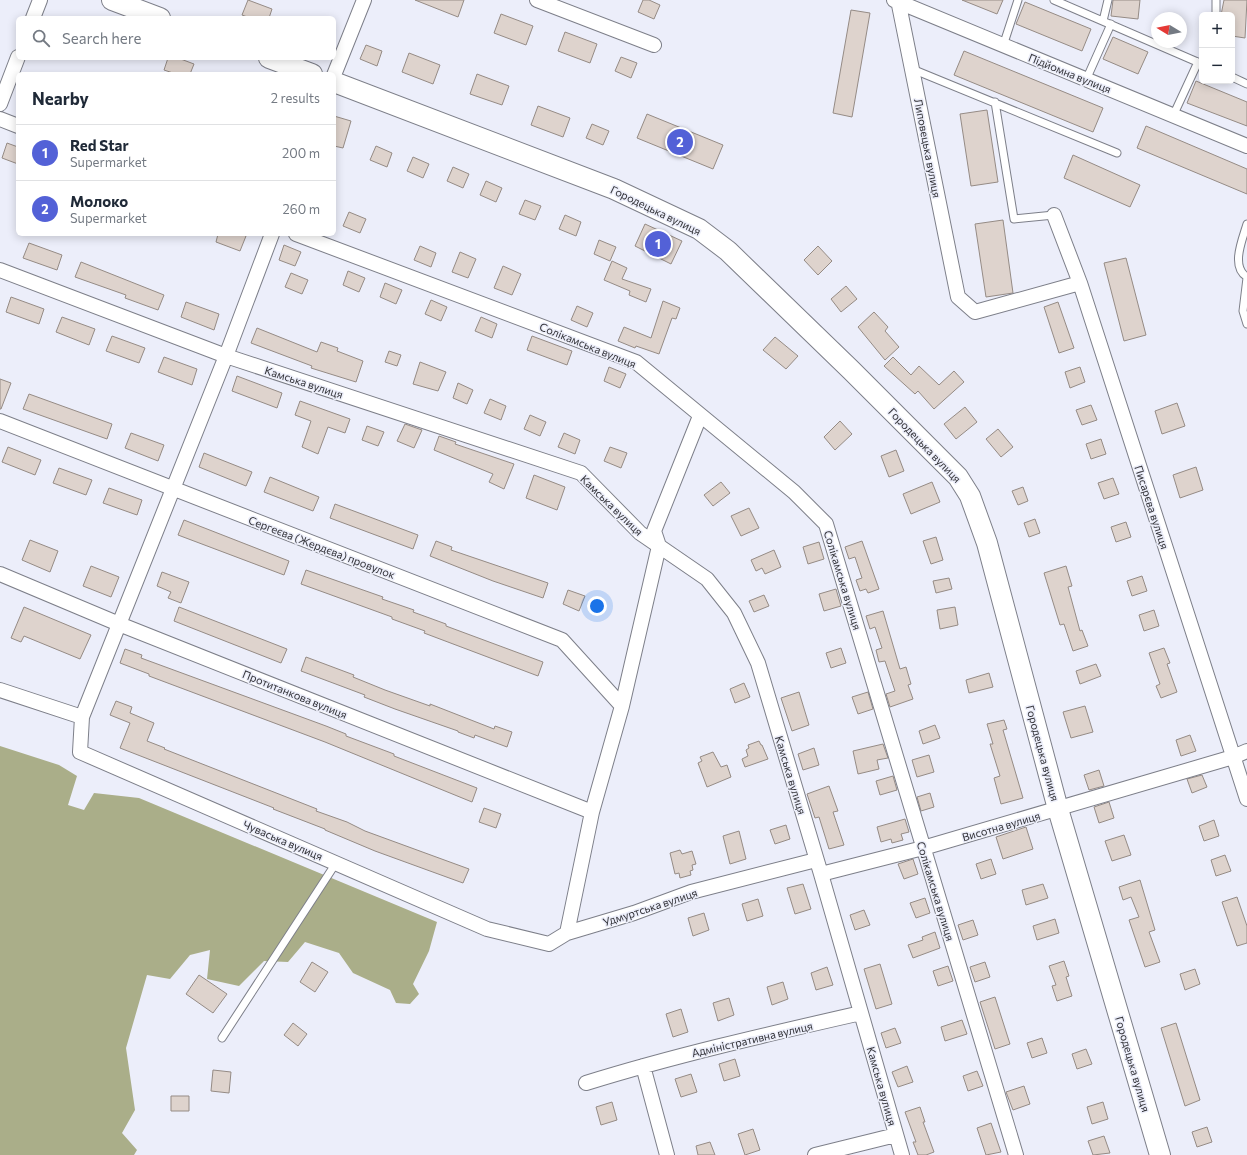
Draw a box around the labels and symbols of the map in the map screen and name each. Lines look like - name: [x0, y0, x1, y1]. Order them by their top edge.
- north arrow: [1151, 12, 1187, 48]
- street label: Підйомна вулиця: [1027, 50, 1113, 96]
- street label: Липовецька вулиця: [912, 97, 944, 199]
- pin: 2: [667, 127, 693, 157]
- street label: Городецька вулиця: [609, 182, 703, 238]
- pin: 1: [645, 229, 671, 259]
- street label: Солікамська вулиця: [538, 320, 638, 370]
- street label: Камська вулиця: [263, 363, 345, 401]
- street label: Городецька вулиця: [886, 405, 964, 485]
- street label: Писарєва вулиця: [1132, 464, 1172, 550]
- street label: Камська вулиця: [578, 472, 646, 538]
- street label: Сергеєва (Жердєва) провулок: [247, 513, 397, 581]
- street label: Солікамська вулиця: [822, 529, 864, 631]
- your location: [587, 596, 607, 616]
- street label: Протитанкова вулиця: [241, 667, 349, 721]
- street label: Городецька вулиця: [1024, 704, 1062, 802]
- street label: Камська вулиця: [773, 734, 809, 816]
- street label: Висотна вулиця: [960, 809, 1042, 843]
- street label: Чуваська вулиця: [241, 817, 325, 863]
- street label: Солікамська вулиця: [915, 840, 957, 942]
- street label: Удмуртська вулиця: [601, 886, 699, 928]
- street label: Городецька вулиця: [1113, 1015, 1153, 1113]
- street label: Адміністративна вулиця: [690, 1019, 814, 1059]
- street label: Камська вулиця: [864, 1045, 900, 1127]

